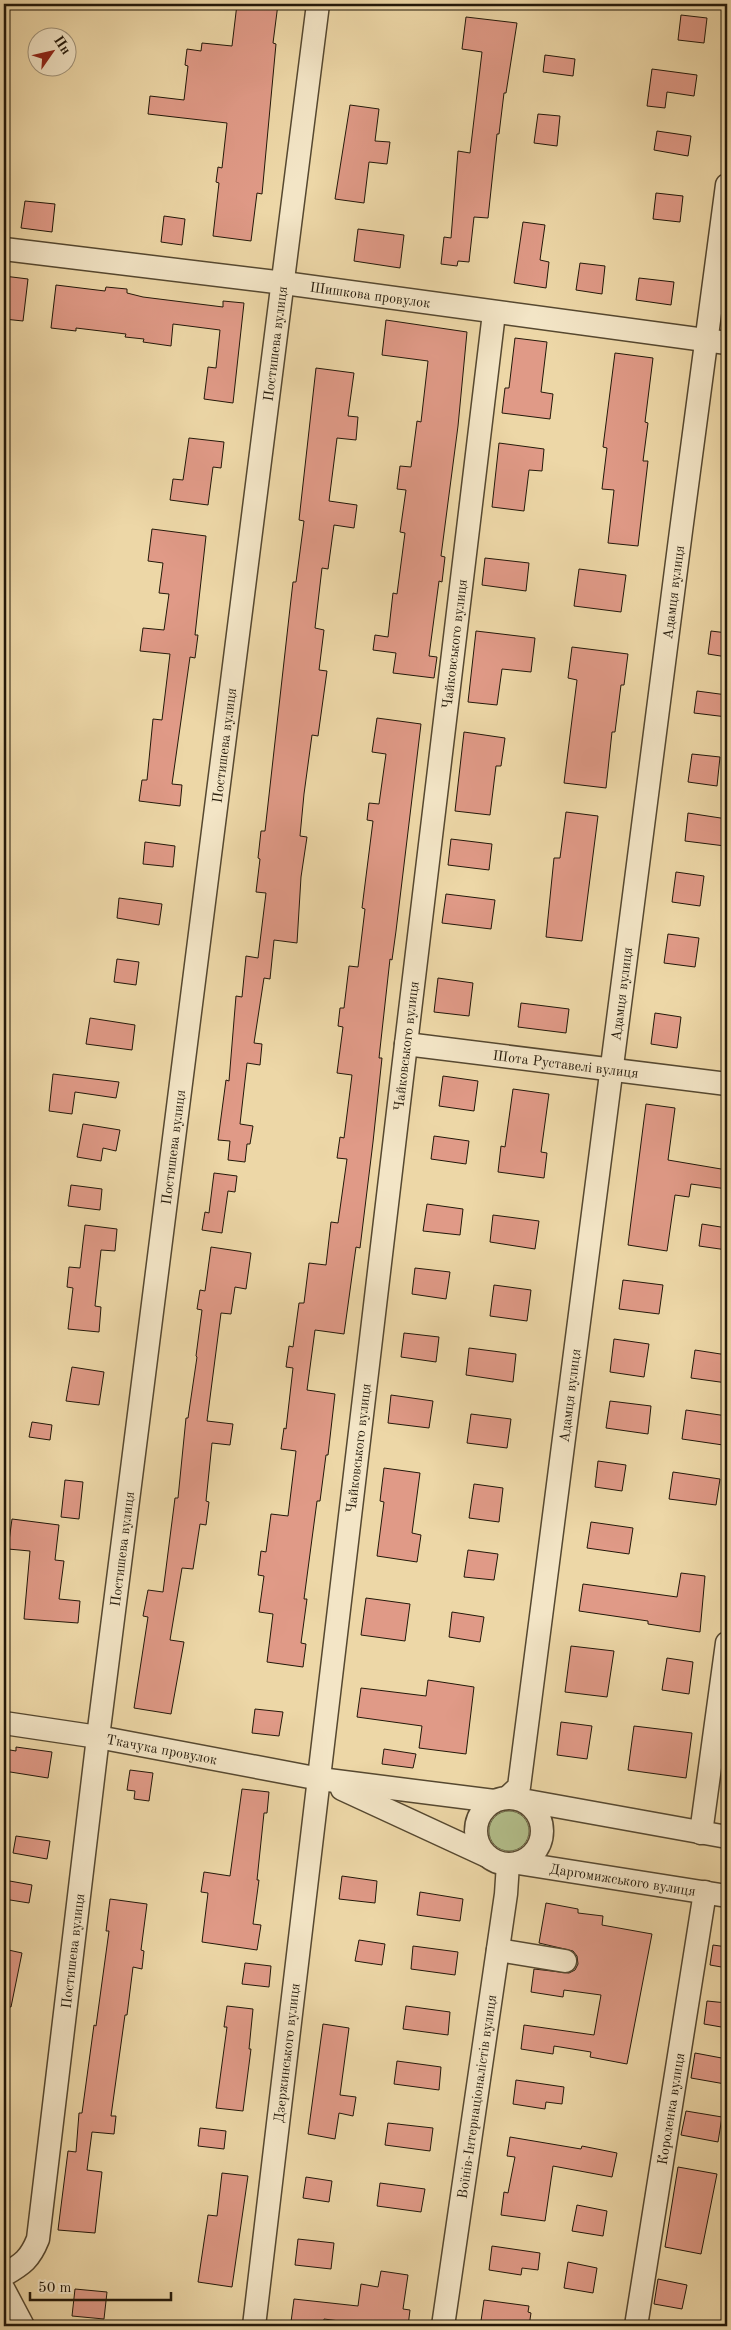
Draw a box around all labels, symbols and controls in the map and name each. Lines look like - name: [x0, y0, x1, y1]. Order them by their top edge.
- north arrow: [28, 28, 78, 78]
- text: Пн: [51, 33, 73, 57]
- street label: Шишкова провулок: [309, 281, 431, 311]
- street label: Постишева вулиця: [262, 285, 290, 402]
- street label: Адамця вулиця: [661, 545, 687, 640]
- street label: Чайковського вулиця: [440, 578, 470, 710]
- street label: Постишева вулиця: [211, 687, 239, 804]
- street label: Адамця вулиця: [609, 946, 635, 1042]
- street label: Чайковського вулиця: [392, 980, 422, 1112]
- street label: Шота Руставелі вулиця: [492, 1049, 639, 1081]
- street label: Постишева вулиця: [160, 1089, 188, 1206]
- street label: Адамця вулиця: [558, 1348, 583, 1443]
- street label: Чайковського вулиця: [344, 1383, 374, 1514]
- street label: Постишева вулиця: [109, 1491, 137, 1607]
- street label: Ткачука провулок: [105, 1733, 218, 1767]
- street label: Даргомижського вулиця: [549, 1862, 697, 1899]
- street label: Постишева вулиця: [60, 1893, 87, 2009]
- street label: Дзержинського вулиця: [272, 1982, 303, 2124]
- street label: Воїнів-Інтернаціоналістів вулиця: [456, 1994, 499, 2200]
- street label: Короленка вулиця: [656, 2052, 687, 2166]
- scale bar: [30, 2270, 171, 2302]
- text: 50 m: [38, 2281, 72, 2296]

